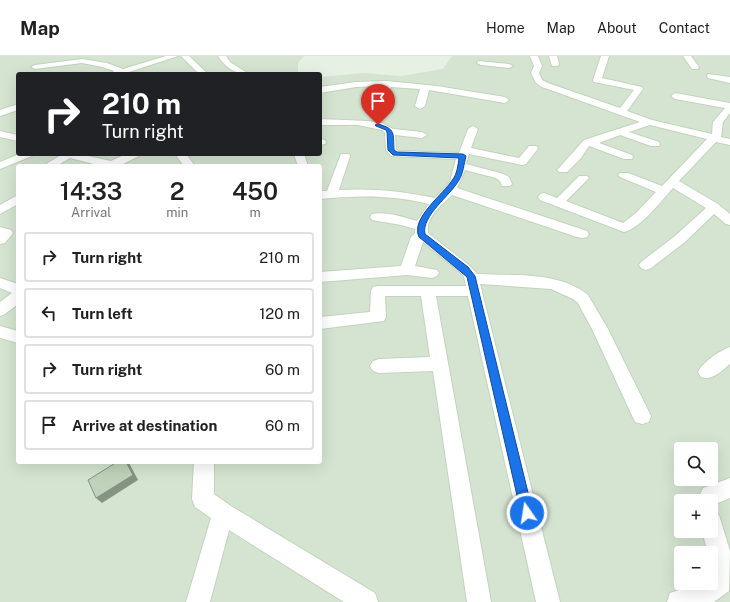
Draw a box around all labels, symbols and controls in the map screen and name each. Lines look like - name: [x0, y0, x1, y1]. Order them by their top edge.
- text: Map: [20, 17, 60, 39]
- text: Home: [486, 20, 525, 36]
- text: Map: [547, 20, 575, 36]
- text: About: [597, 20, 637, 36]
- text: Contact: [659, 20, 710, 36]
- pin: [361, 84, 395, 125]
- text: 210 m: [102, 87, 181, 120]
- icon: right: [36, 88, 88, 140]
- icon: arrive: [367, 90, 389, 112]
- text: Turn right: [102, 121, 184, 142]
- text: 14:33: [60, 177, 122, 205]
- text: 2: [170, 177, 185, 205]
- text: 450: [232, 177, 278, 205]
- text: Arrival: [71, 205, 111, 220]
- text: min: [166, 205, 188, 220]
- text: m: [249, 205, 261, 220]
- icon: right: [38, 246, 60, 268]
- text: Turn right: [72, 249, 142, 266]
- text: 210 m: [259, 249, 300, 266]
- icon: left: [38, 302, 60, 324]
- text: Turn left: [72, 305, 133, 322]
- text: 120 m: [259, 305, 300, 322]
- icon: right: [38, 358, 60, 380]
- text: Turn right: [72, 361, 142, 378]
- text: 60 m: [265, 361, 300, 378]
- icon: arrive: [38, 414, 60, 436]
- text: Arrive at destination: [72, 417, 217, 434]
- text: 60 m: [265, 417, 300, 434]
- map controls: [674, 442, 718, 590]
- button: search: [674, 442, 718, 486]
- position arrow: [506, 492, 548, 534]
- button: +: [674, 494, 718, 538]
- button: −: [674, 546, 718, 590]

